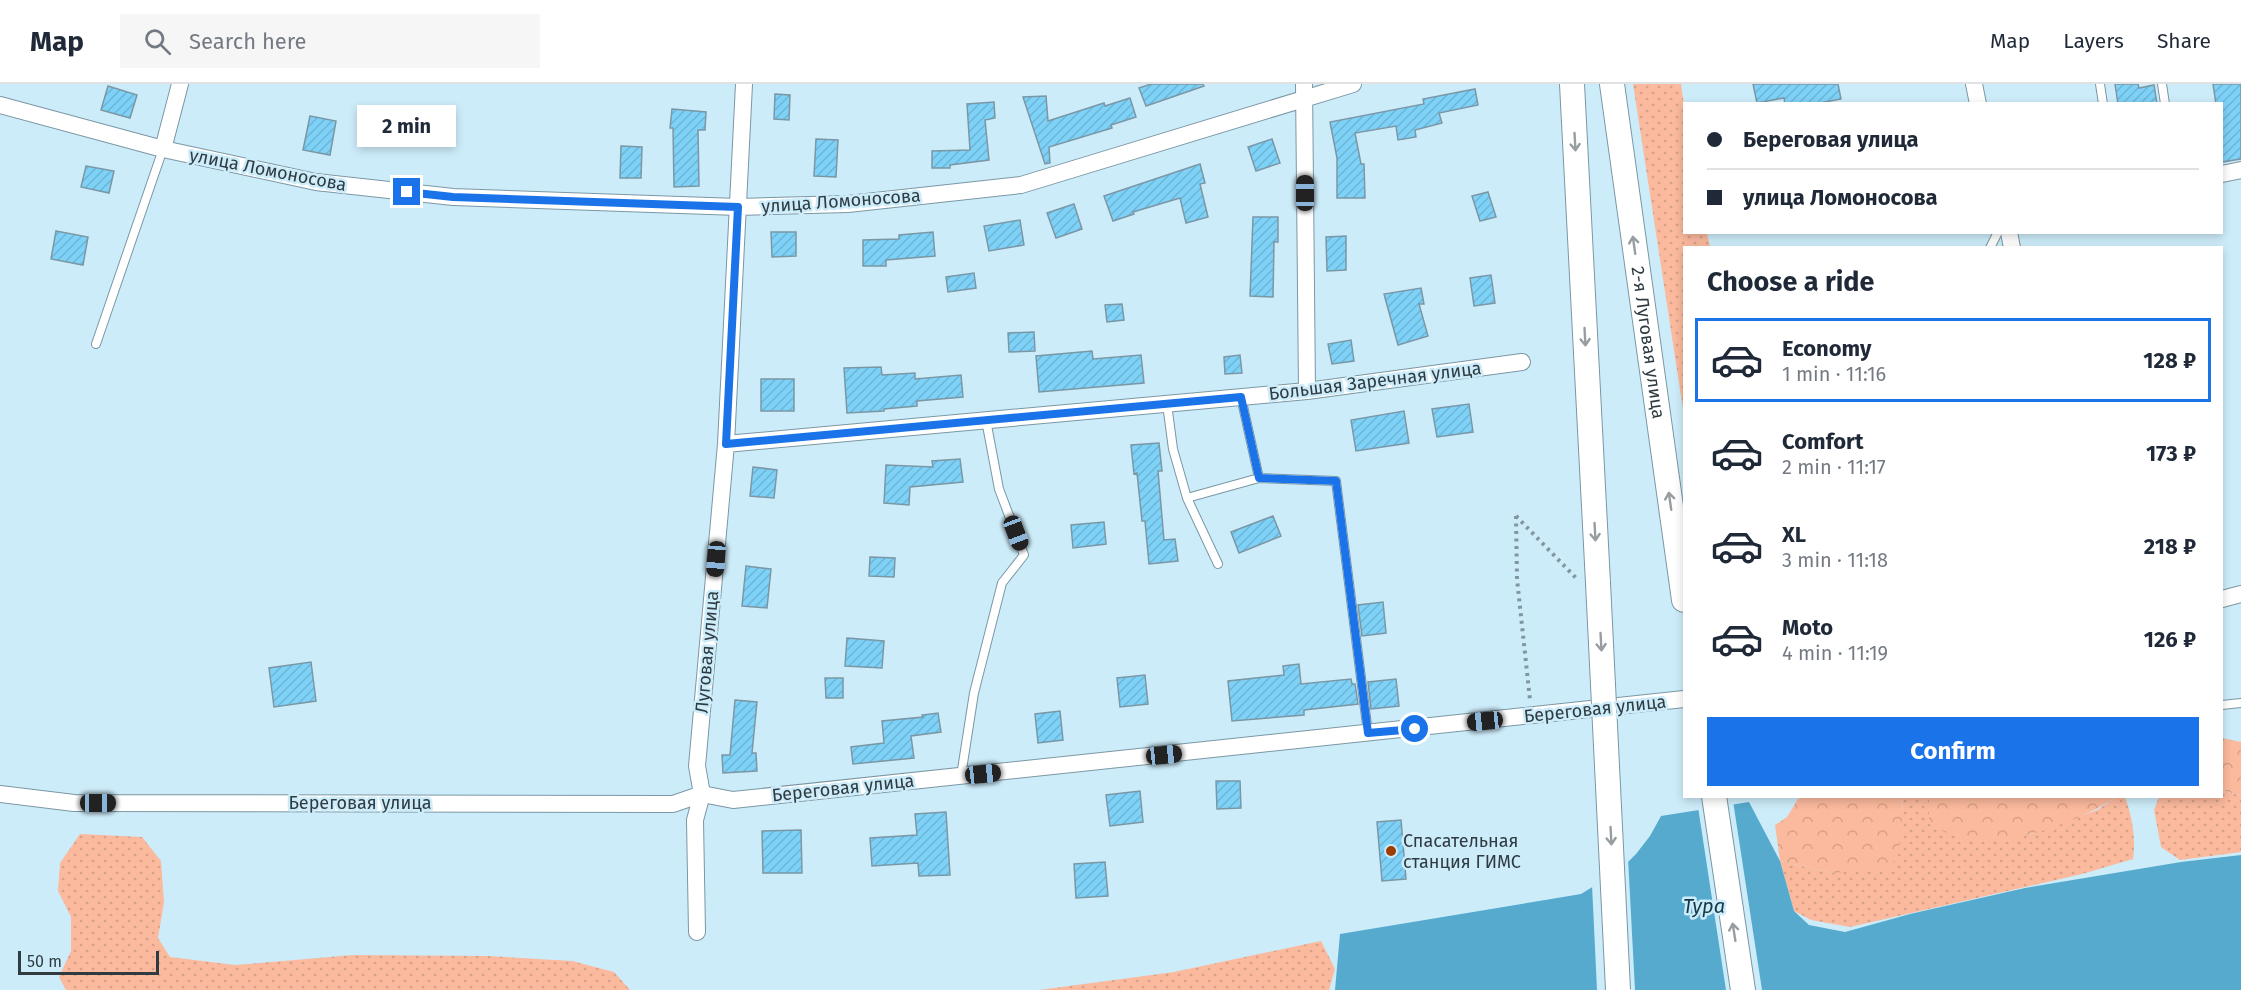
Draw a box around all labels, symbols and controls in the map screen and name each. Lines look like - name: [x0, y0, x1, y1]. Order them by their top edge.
- search box: [120, 14, 540, 68]
- text: Map: [30, 25, 84, 58]
- icon: search: [141, 25, 174, 58]
- text: Search here: [189, 28, 307, 55]
- text: Map: [1990, 28, 2030, 54]
- text: Layers: [2063, 28, 2124, 54]
- text: Share: [2157, 28, 2211, 54]
- callout: 2 min: [358, 105, 456, 147]
- text: 2 min: [382, 114, 431, 138]
- text: Береговая улица: [1743, 126, 1919, 153]
- one-way arrow: [1570, 132, 1581, 152]
- street label: улица Ломоносова: [188, 144, 348, 196]
- car: [1296, 175, 1314, 211]
- route end: [393, 178, 420, 205]
- street label: улица Ломоносова: [761, 184, 921, 218]
- text: улица Ломоносова: [1743, 184, 1938, 211]
- one-way arrow: [1629, 236, 1640, 256]
- street label: 2-я Луговая улица: [1627, 265, 1670, 420]
- text: Choose a ride: [1707, 266, 1874, 298]
- one-way arrow: [1580, 327, 1591, 347]
- icon: car: [1710, 333, 1764, 387]
- text: Economy: [1782, 335, 1871, 362]
- text: 128 ₽: [2143, 347, 2196, 374]
- street label: Большая Заречная улица: [1267, 357, 1483, 405]
- text: 1 min · 11:16: [1782, 362, 1886, 386]
- icon: car: [1710, 426, 1764, 480]
- text: Comfort: [1782, 428, 1863, 455]
- text: 173 ₽: [2146, 440, 2196, 467]
- text: 2 min · 11:17: [1782, 455, 1886, 479]
- one-way arrow: [1665, 491, 1676, 511]
- car: [1001, 513, 1031, 553]
- icon: car: [1710, 519, 1764, 573]
- one-way arrow: [1590, 521, 1601, 541]
- text: XL: [1782, 521, 1806, 548]
- text: 218 ₽: [2144, 533, 2196, 560]
- car: [705, 540, 727, 578]
- text: 3 min · 11:18: [1782, 548, 1888, 572]
- street label: Луговая улица: [691, 590, 723, 714]
- icon: car: [1710, 612, 1764, 666]
- text: Moto: [1782, 614, 1833, 641]
- text: 126 ₽: [2144, 626, 2196, 653]
- one-way arrow: [1596, 631, 1607, 651]
- text: 4 min · 11:19: [1782, 641, 1888, 665]
- street label: Береговая улица: [1523, 691, 1667, 727]
- car: [1466, 710, 1504, 732]
- route start: [1401, 715, 1428, 742]
- button: Confirm: [1707, 717, 2199, 786]
- car: [1145, 744, 1183, 766]
- car: [964, 763, 1002, 785]
- street label: Береговая улица: [771, 770, 915, 806]
- street label: Береговая улица: [288, 792, 432, 814]
- car: [80, 794, 116, 812]
- one-way arrow: [1605, 826, 1616, 846]
- place label: Спасательная станция ГИМС: [1403, 830, 1521, 873]
- marker: Спасательная станция ГИМС: [1384, 844, 1398, 858]
- water label: Тура: [1683, 894, 1725, 918]
- one-way arrow: [1729, 923, 1740, 943]
- scale bar: [18, 948, 159, 976]
- text: 50 m: [27, 952, 62, 971]

